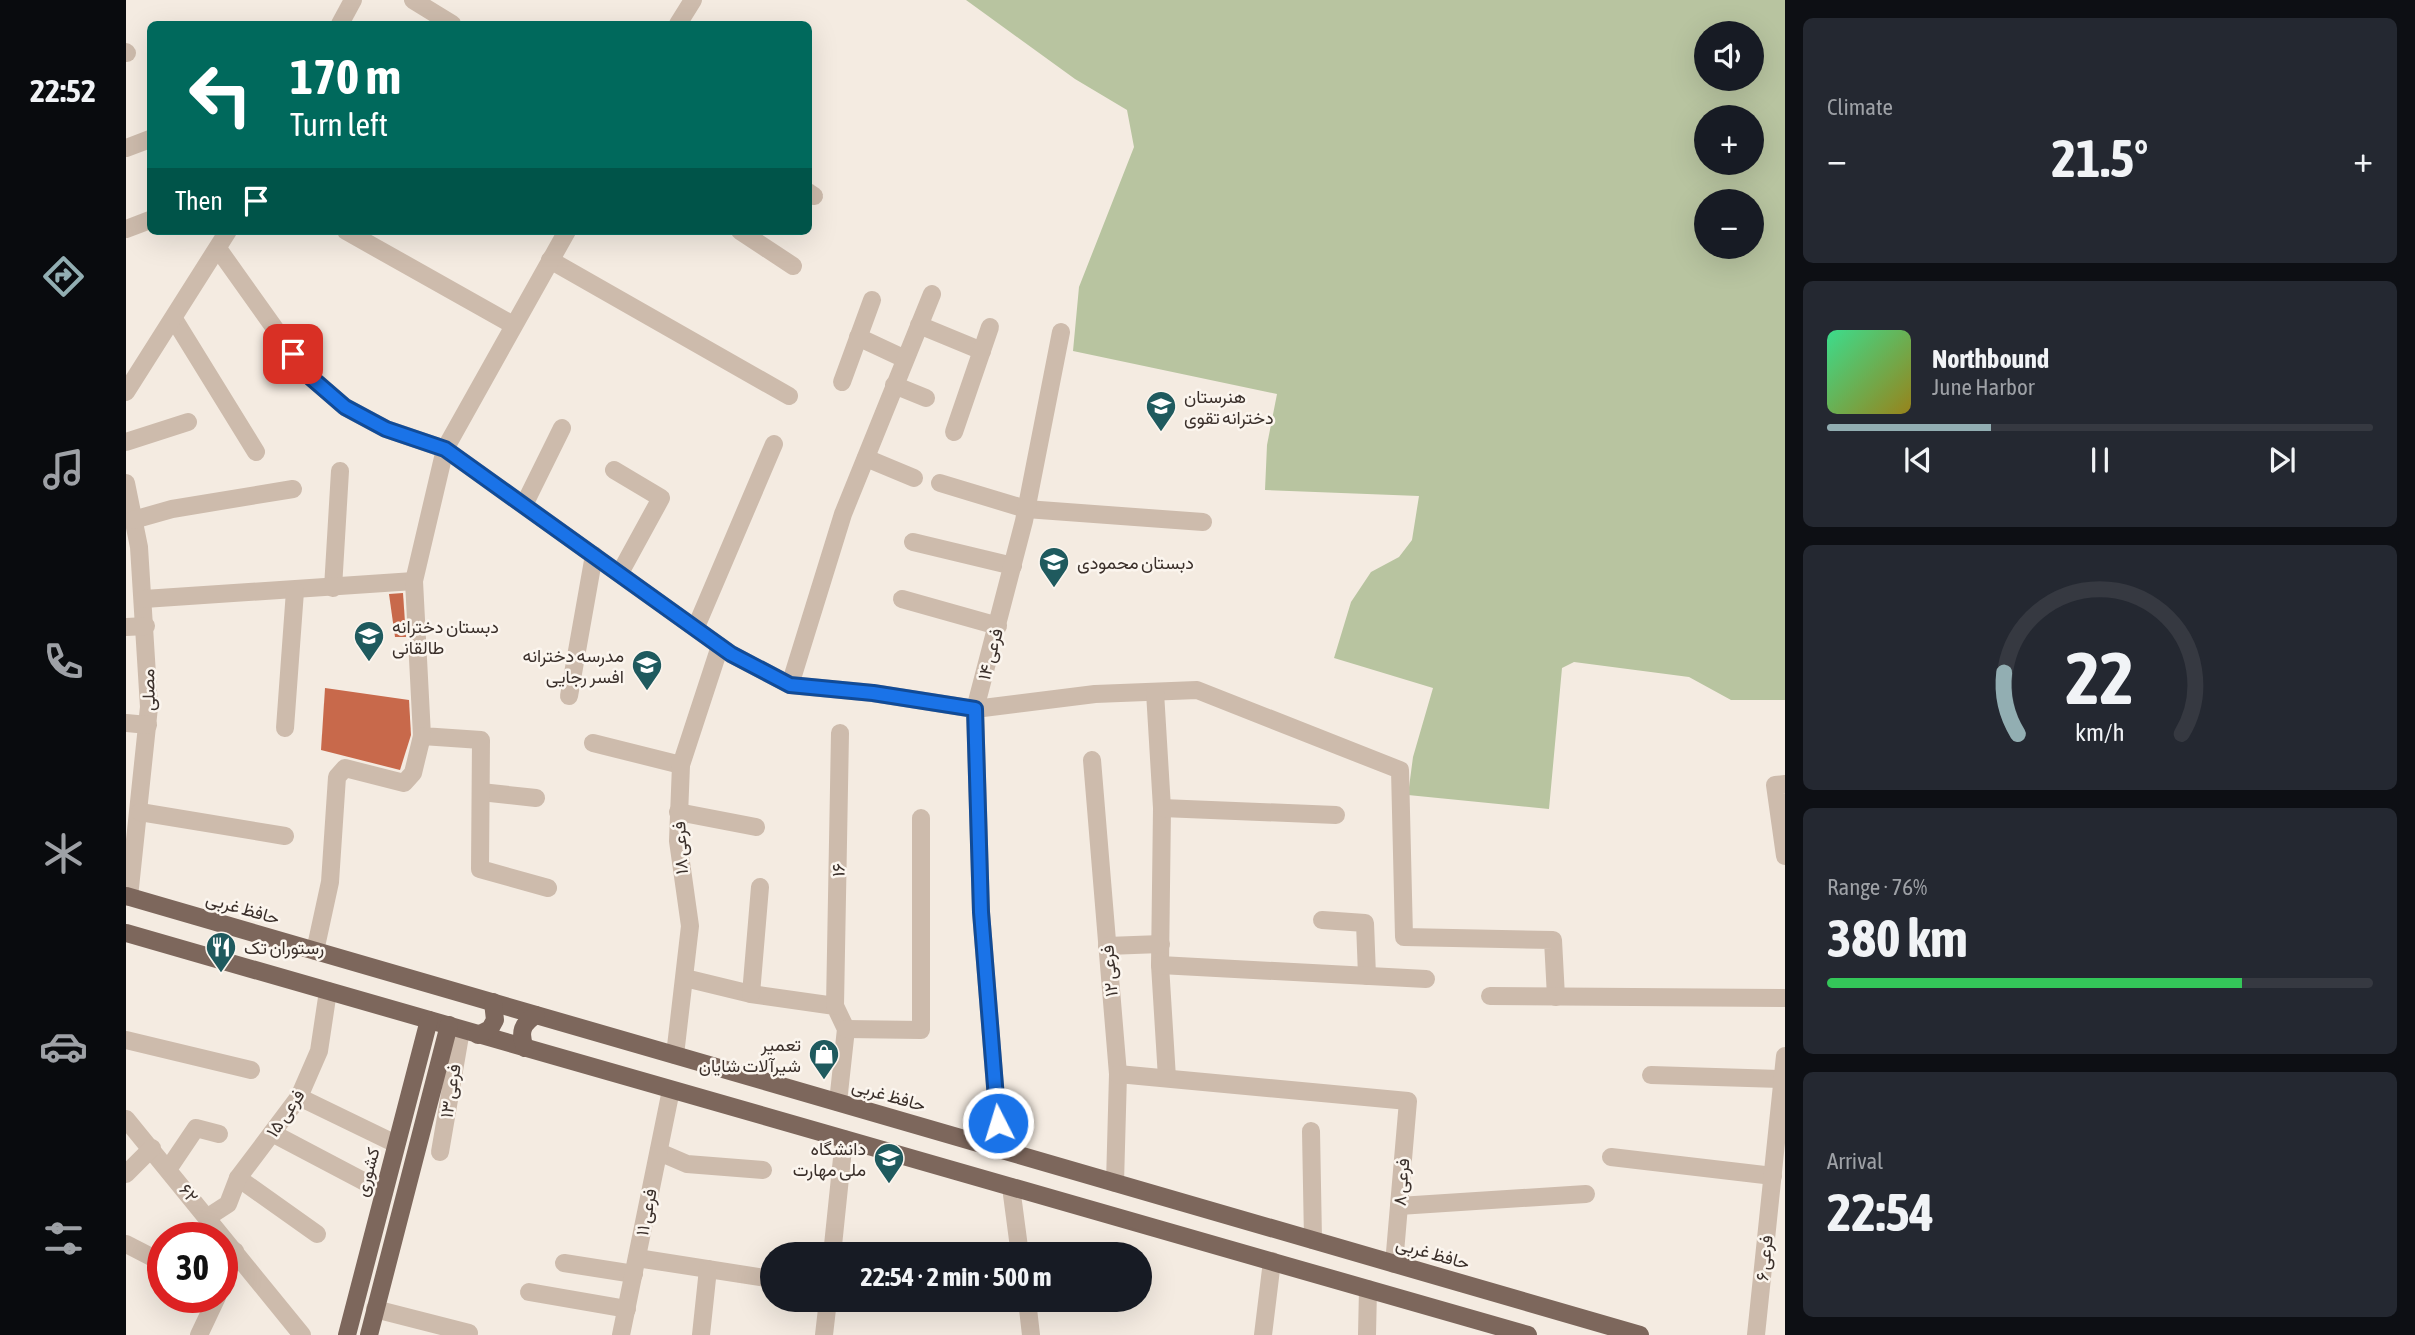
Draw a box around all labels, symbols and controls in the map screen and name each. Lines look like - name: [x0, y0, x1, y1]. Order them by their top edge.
- map controls: [1694, 21, 1764, 259]
- button: sound: [1694, 21, 1764, 91]
- text: 170 m: [290, 48, 401, 104]
- icon: left: [175, 49, 266, 140]
- text: 22:52: [30, 72, 96, 109]
- text: Climate: [1827, 94, 1893, 120]
- button: +: [1694, 105, 1764, 175]
- text: Turn left: [290, 106, 388, 143]
- text: 21.5°: [2052, 128, 2148, 188]
- text: −: [1827, 137, 1847, 180]
- text: +: [2353, 137, 2373, 180]
- icon: arrive: [237, 182, 275, 220]
- text: Then: [175, 186, 223, 216]
- button: −: [1694, 189, 1764, 259]
- icon: directions: [39, 252, 88, 301]
- pin: [263, 324, 323, 384]
- icon: arrive: [274, 335, 312, 373]
- text: Northbound: [1932, 344, 2049, 374]
- text: June Harbor: [1932, 374, 2035, 400]
- place label: هنرستان دخترانه تقوی: [1184, 386, 1274, 429]
- school or university icon: هنرستان دخترانه تقوی: [1144, 389, 1178, 433]
- icon: previous: [1899, 441, 1937, 479]
- icon: pause: [2081, 441, 2119, 479]
- icon: next: [2263, 441, 2301, 479]
- icon: music: [39, 445, 88, 494]
- school or university icon: دبستان محمودی: [1037, 545, 1071, 589]
- place label: دبستان محمودی: [1077, 552, 1194, 574]
- place label: دبستان دخترانه طالقانی: [392, 616, 499, 659]
- school or university icon: دبستان دخترانه طالقانی: [352, 619, 386, 663]
- street label: فرعی ۱۴: [973, 626, 1008, 682]
- text: 22: [2066, 636, 2134, 719]
- icon: phone: [39, 637, 88, 686]
- place label: مدرسه دخترانه افسر رجایی: [523, 645, 624, 688]
- school or university icon: مدرسه دخترانه افسر رجایی: [630, 648, 664, 692]
- street label: مصلی: [137, 669, 160, 711]
- text: km/h: [2075, 717, 2125, 745]
- street label: فرعی ۱۸: [668, 821, 693, 875]
- icon: climate: [39, 829, 88, 878]
- street label: ۱۶: [827, 863, 849, 877]
- text: Range · 76%: [1827, 874, 1927, 900]
- street label: حافظ غربی: [203, 887, 282, 929]
- text: 380 km: [1827, 908, 1968, 968]
- restaurant icon: رستوران تک: [204, 930, 238, 974]
- place label: رستوران تک: [244, 937, 324, 959]
- street label: فرعی ۱۲: [1096, 944, 1123, 998]
- icon: car: [39, 1022, 88, 1071]
- place label: تعمیر شیرآلات شایان: [699, 1034, 801, 1077]
- shop icon: تعمیر شیرآلات شایان: [807, 1037, 841, 1081]
- street label: فرعی ۱۳: [435, 1063, 466, 1120]
- street label: حافظ غربی: [849, 1074, 928, 1116]
- street label: فرعی ۱۵: [261, 1085, 309, 1141]
- position arrow: [961, 1086, 1035, 1160]
- place label: دانشگاه ملی مهارت: [793, 1138, 866, 1181]
- school or university icon: دانشگاه ملی مهارت: [872, 1141, 906, 1185]
- street label: کشوری: [350, 1145, 385, 1199]
- text: Arrival: [1827, 1148, 1883, 1174]
- street label: فرعی ۸: [1388, 1157, 1415, 1207]
- street label: ۶۲: [175, 1179, 203, 1207]
- text: 22:54: [1827, 1182, 1934, 1242]
- street label: فرعی ۱۱: [631, 1187, 662, 1238]
- icon: filters: [39, 1214, 88, 1263]
- speed limit sign: 30: [147, 1222, 238, 1313]
- street label: حافظ غربی: [1393, 1232, 1472, 1274]
- street label: فرعی ۶: [1751, 1234, 1778, 1282]
- text: 22:54 · 2 min · 500 m: [861, 1262, 1051, 1292]

